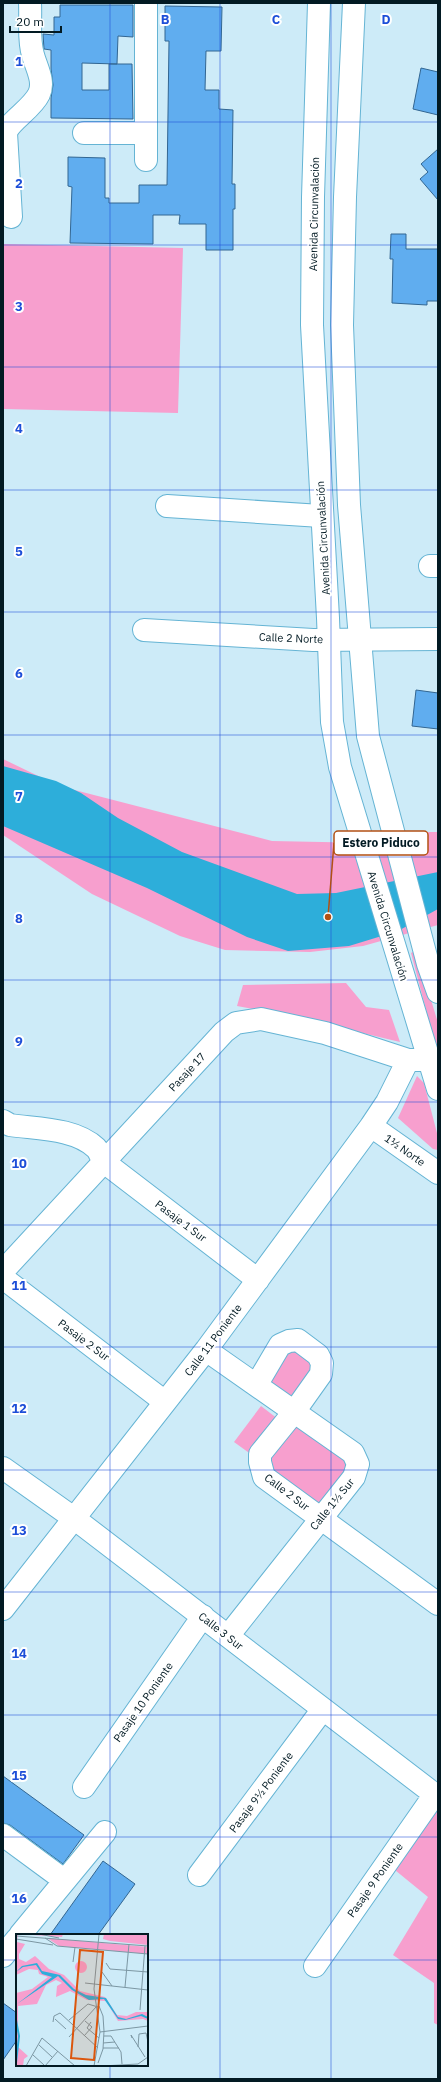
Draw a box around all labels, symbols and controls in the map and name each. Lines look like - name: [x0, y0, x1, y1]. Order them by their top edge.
- scale bar: [10, 8, 61, 34]
- text: B: [161, 11, 170, 28]
- text: C: [272, 11, 281, 28]
- text: D: [381, 11, 391, 28]
- text: 20 m: [16, 14, 44, 29]
- text: 1: [15, 53, 23, 70]
- street label: Avenida Circunvalación: [306, 157, 322, 271]
- text: 2: [15, 175, 23, 192]
- text: 3: [15, 298, 23, 315]
- text: 4: [15, 420, 23, 437]
- street label: Avenida Circunvalación: [313, 481, 333, 595]
- text: 5: [15, 543, 23, 560]
- street label: Calle 2 Norte: [259, 630, 323, 646]
- text: 6: [15, 665, 23, 682]
- text: 7: [15, 788, 23, 805]
- callout: Estero Piduco: [334, 831, 428, 855]
- text: Estero Piduco: [342, 835, 420, 850]
- street label: Avenida Circunvalación: [365, 869, 411, 983]
- text: 8: [15, 910, 23, 927]
- text: 9: [15, 1033, 23, 1050]
- street label: Pasaje 17: [165, 1050, 209, 1094]
- street label: 1½ Norte: [382, 1131, 428, 1169]
- text: 10: [11, 1155, 27, 1172]
- street label: Pasaje 1 Sur: [152, 1197, 210, 1245]
- text: 11: [11, 1277, 27, 1294]
- street label: Calle 11 Poniente: [181, 1301, 245, 1379]
- street label: Pasaje 2 Sur: [55, 1316, 113, 1364]
- text: 12: [11, 1400, 27, 1417]
- street label: Calle 2 Sur: [262, 1470, 312, 1514]
- street label: Calle 1½ Sur: [307, 1475, 357, 1533]
- text: 13: [11, 1522, 27, 1539]
- street label: Calle 3 Sur: [196, 1609, 246, 1653]
- text: 14: [11, 1645, 27, 1662]
- street label: Pasaje 10 Poniente: [110, 1659, 176, 1745]
- street label: Pasaje 9½ Poniente: [226, 1749, 296, 1835]
- text: 15: [11, 1767, 27, 1784]
- street label: Pasaje 9 Poniente: [344, 1840, 406, 1920]
- text: 16: [11, 1890, 27, 1907]
- inset map: [16, 1934, 148, 2066]

